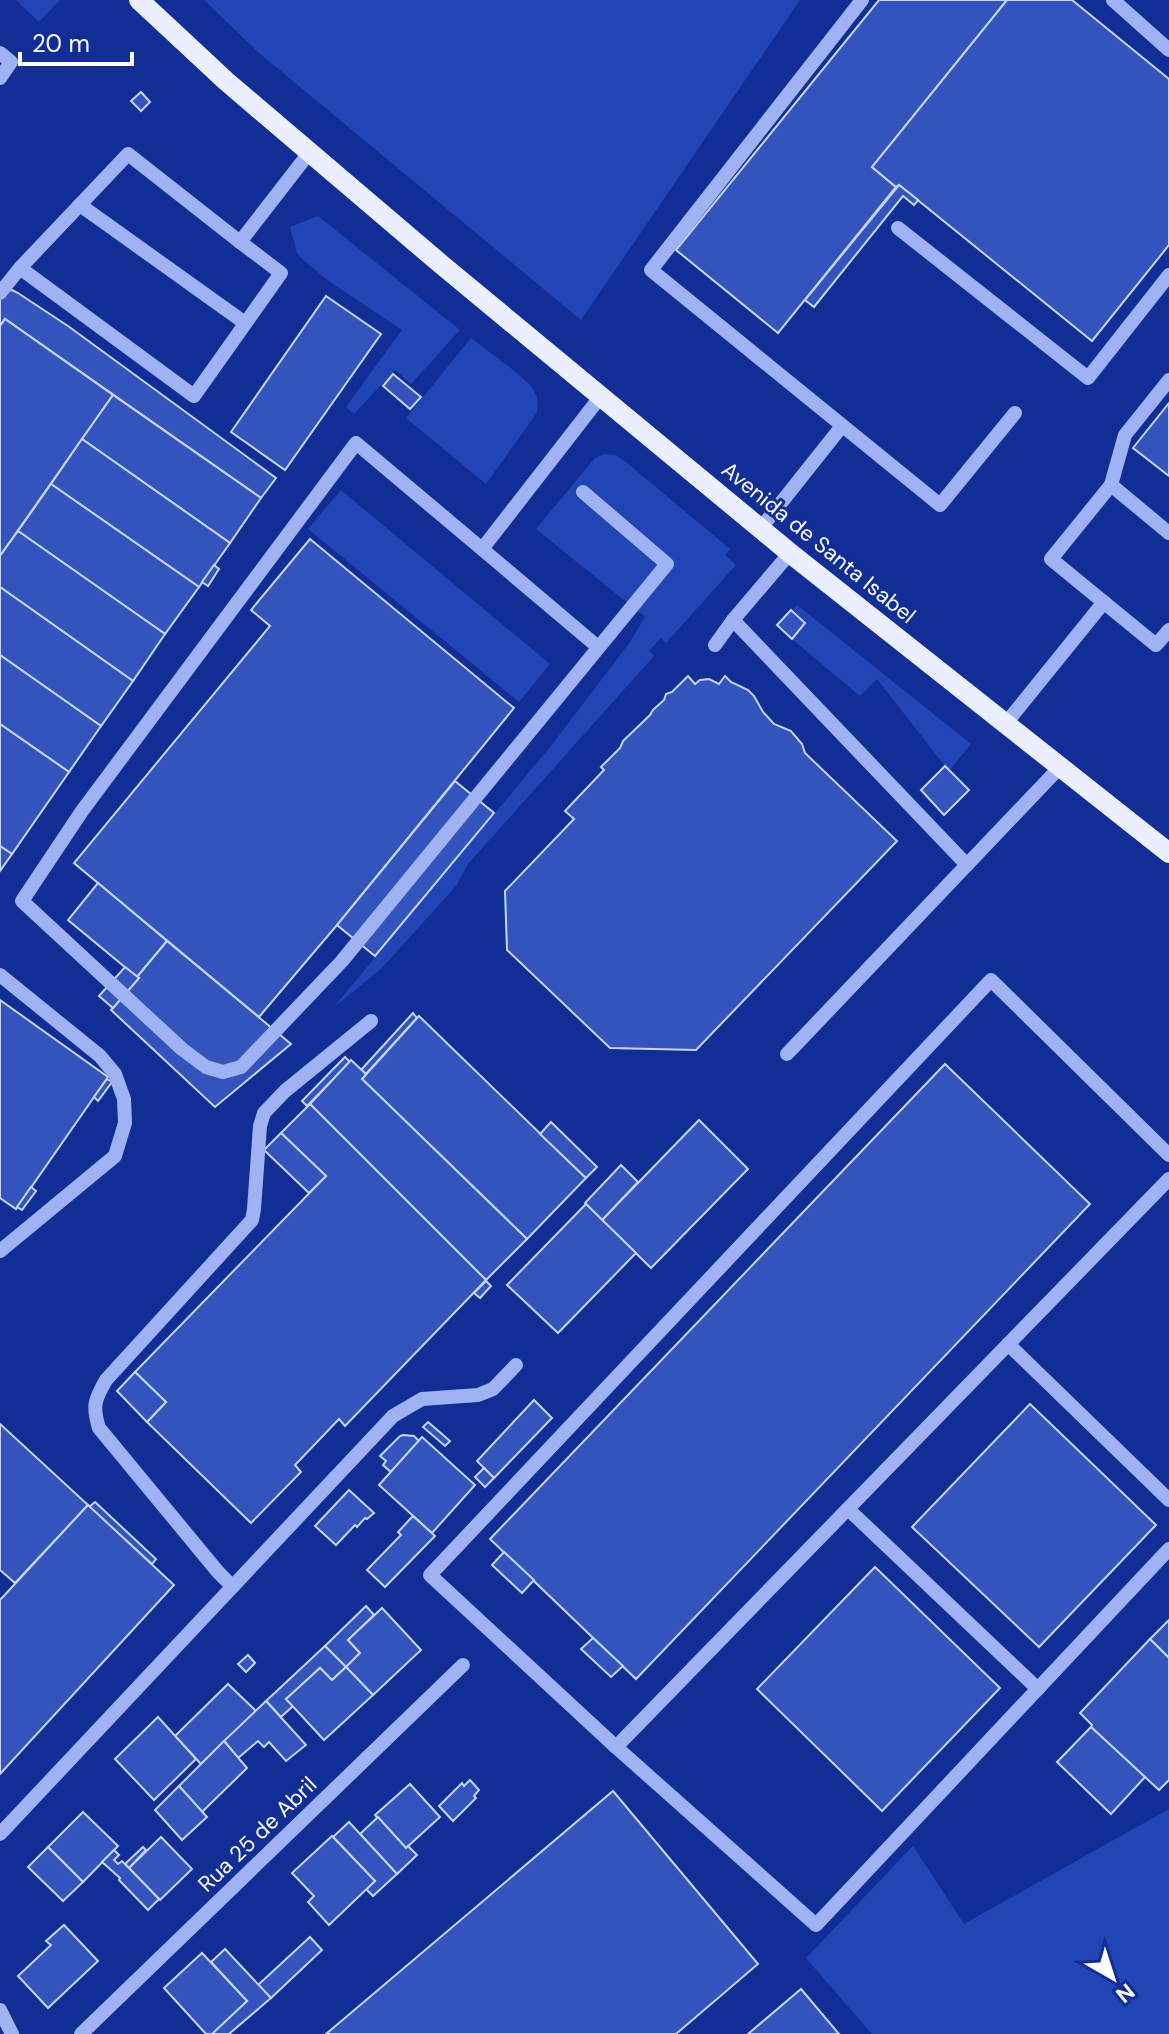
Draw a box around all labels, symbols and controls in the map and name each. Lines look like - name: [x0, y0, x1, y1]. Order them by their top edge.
- scale bar: [20, 16, 132, 66]
- text: 20 m: [32, 28, 90, 59]
- street label: Avenida de Santa Isabel: [716, 455, 922, 630]
- street label: Rua 25 de Abril: [192, 1770, 323, 1898]
- north arrow: [1073, 1938, 1153, 2018]
- text: N: [1110, 1977, 1141, 2009]

